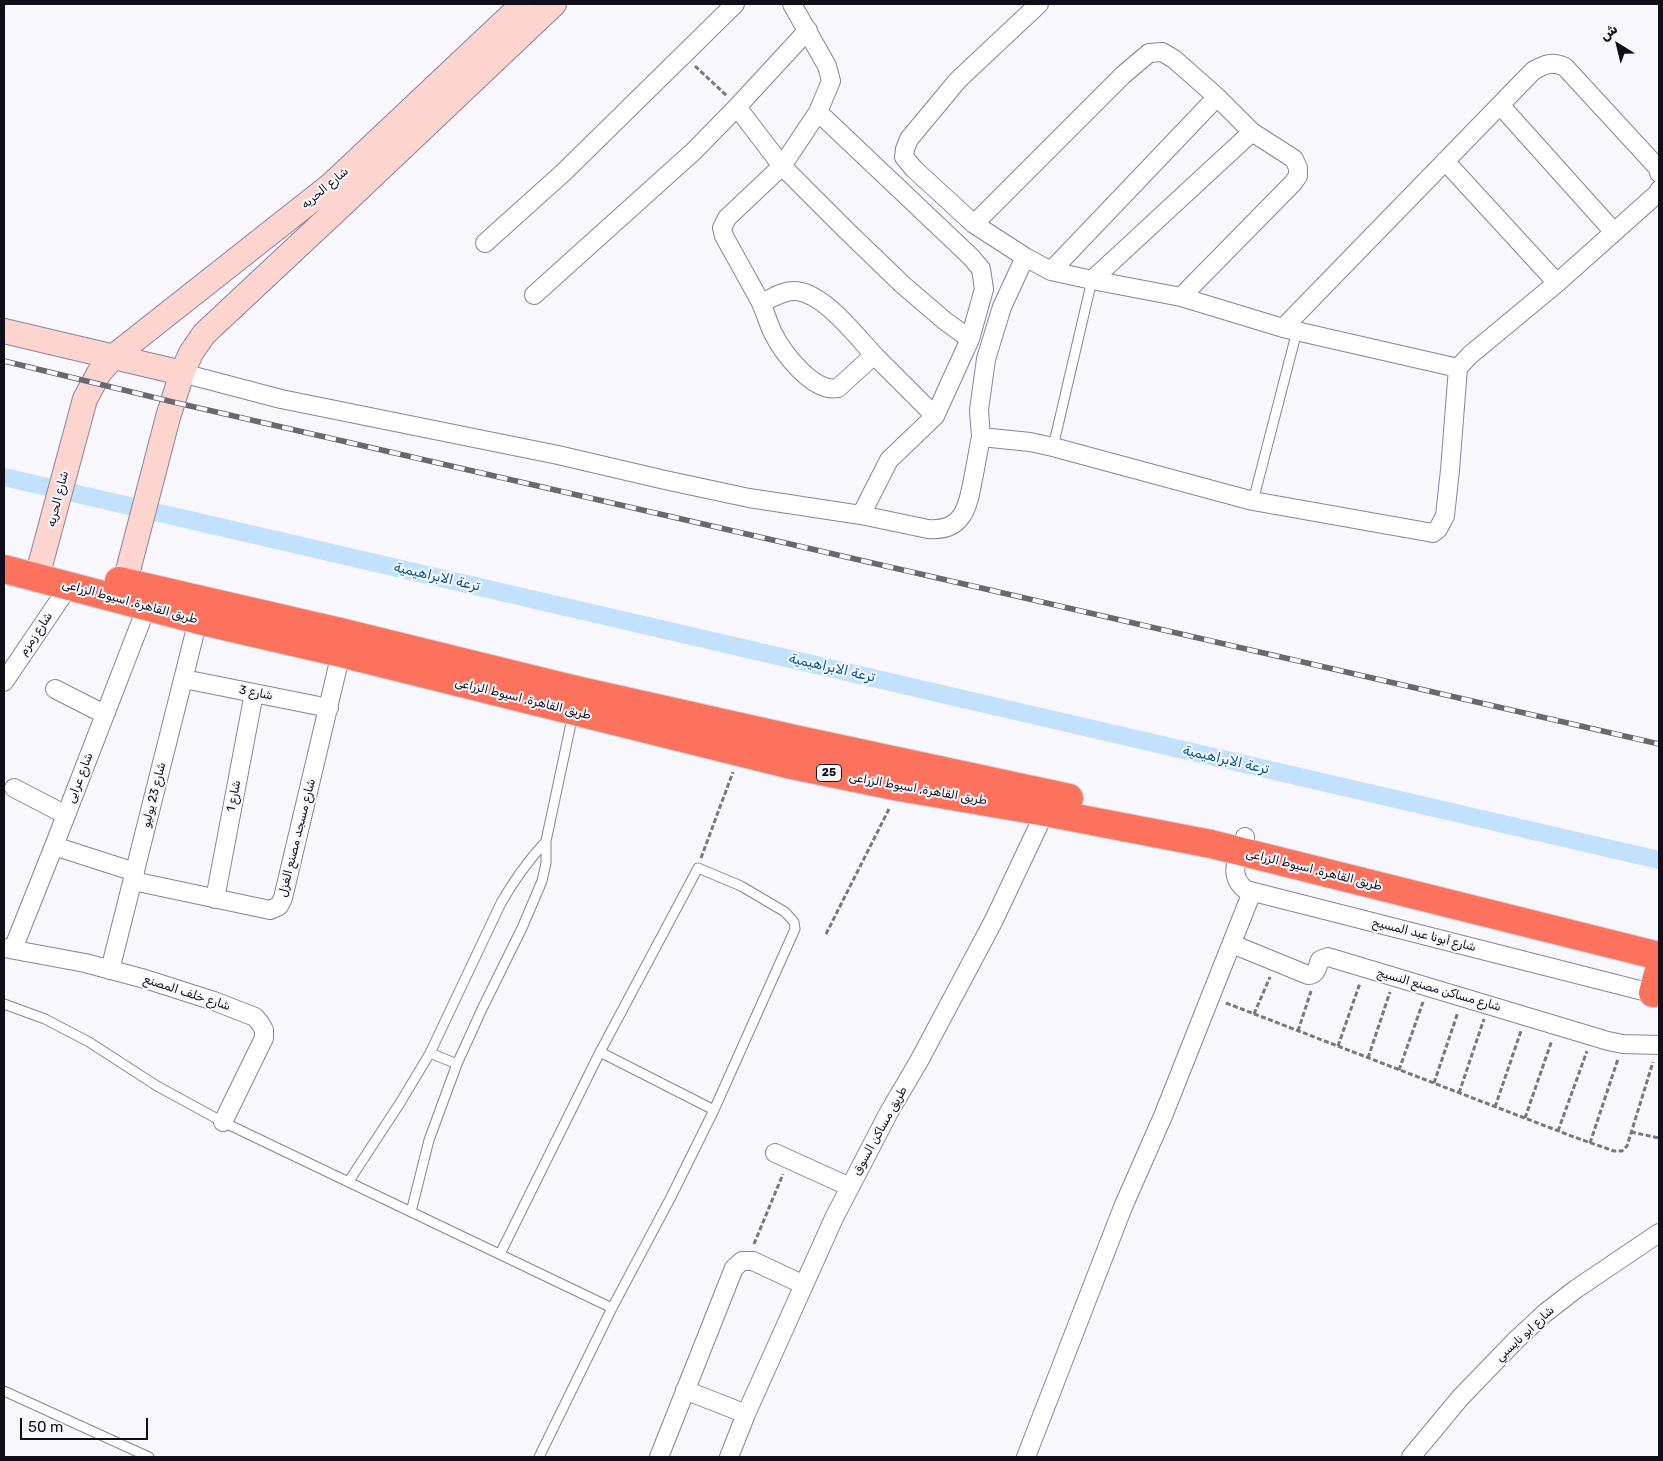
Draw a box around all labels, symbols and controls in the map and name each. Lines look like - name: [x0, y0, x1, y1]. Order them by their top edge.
- north arrow: [1593, 20, 1643, 70]
- text: ش: [1597, 20, 1621, 45]
- street label: شارع الحريه: [299, 164, 351, 212]
- street label: شارع الحريه: [44, 470, 72, 528]
- water label: ترعة الابراهيمية: [392, 559, 482, 595]
- street label: طريق القاهرة, اسيوط الزراعى: [61, 577, 199, 627]
- street label: شارع زمزم: [16, 610, 56, 658]
- water label: ترعة الابراهيمية: [787, 650, 877, 686]
- street label: طريق القاهرة, اسيوط الزراعى: [453, 675, 593, 723]
- street label: شارع 3: [238, 683, 274, 703]
- water label: ترعة الابراهيمية: [1181, 742, 1271, 778]
- street label: شارع عرابى: [64, 751, 96, 805]
- street label: شارع 23 يوليو: [139, 761, 169, 829]
- road number: 25: [816, 764, 842, 781]
- street label: طريق القاهرة, اسيوط الزراعى: [848, 770, 988, 808]
- street label: شارع مسجد مصنع الغزل: [275, 777, 319, 899]
- street label: شارع 1: [224, 779, 244, 813]
- street label: طريق القاهرة, اسيوط الزراعى: [1244, 846, 1384, 894]
- street label: شارع أبونا عبد المسيح: [1371, 915, 1477, 955]
- street label: شارع مساكن مصنع النسيج: [1375, 965, 1503, 1015]
- street label: شارع خلف المصنع: [142, 972, 232, 1014]
- street label: طريق مساكن السوق: [850, 1084, 910, 1178]
- street label: شارع ابو نايسبي: [1493, 1303, 1557, 1365]
- scale bar: [22, 1408, 150, 1440]
- text: 50 m: [28, 1418, 63, 1436]

